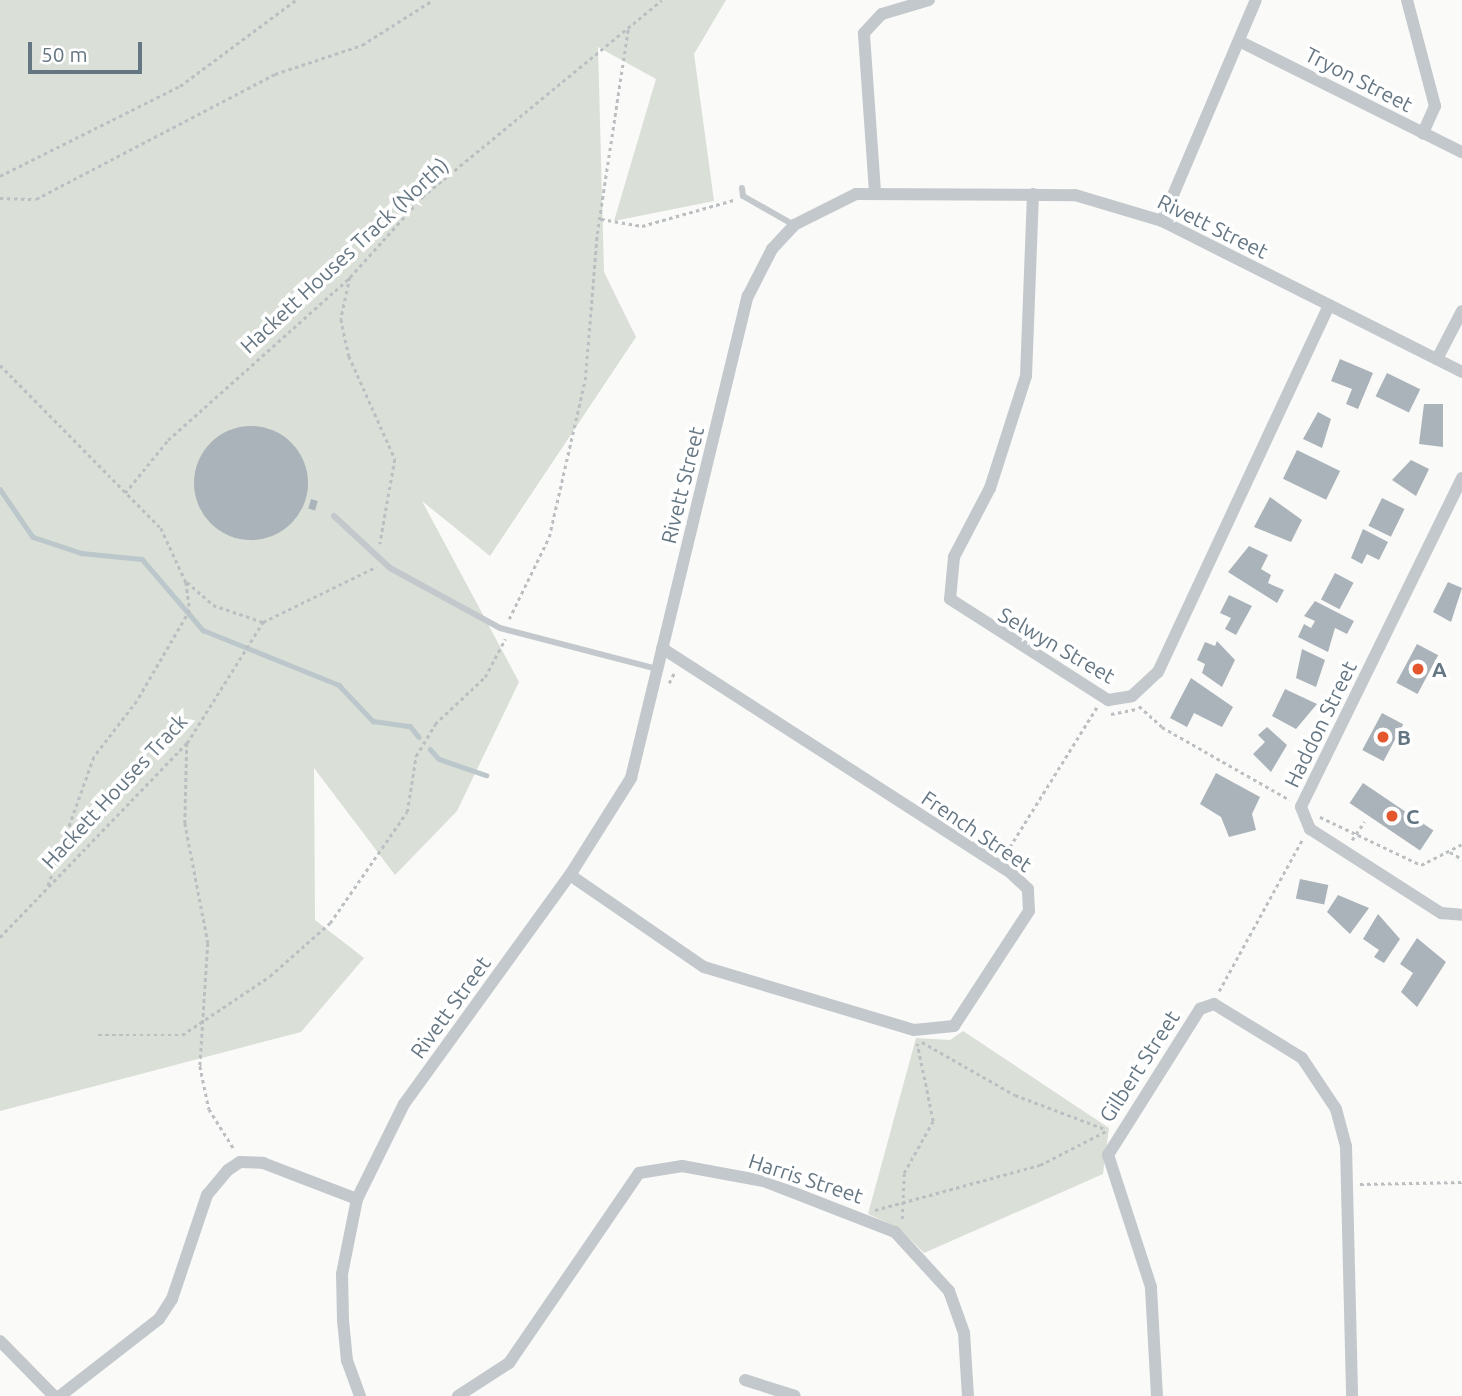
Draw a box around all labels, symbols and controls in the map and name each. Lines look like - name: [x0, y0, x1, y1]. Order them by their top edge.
- scale bar: [32, 28, 145, 72]
- street label: Tryon Street: [1301, 41, 1417, 117]
- text: 50 m: [41, 42, 88, 66]
- street label: Hackett Houses Track (North): [235, 152, 453, 358]
- street label: Rivett Street: [1154, 188, 1272, 264]
- street label: Rivett Street: [655, 424, 709, 546]
- street label: Selwyn Street: [994, 602, 1120, 688]
- place label: A: [1432, 656, 1447, 682]
- street label: Haddon Street: [1278, 657, 1362, 791]
- marker: A: [1410, 661, 1426, 677]
- street label: Hackett Houses Track: [36, 709, 192, 873]
- place label: B: [1397, 724, 1411, 750]
- marker: B: [1375, 729, 1391, 745]
- street label: French Street: [917, 785, 1037, 877]
- place label: C: [1406, 803, 1419, 829]
- marker: C: [1384, 808, 1400, 824]
- street label: Rivett Street: [405, 951, 495, 1063]
- street label: Gilbert Street: [1094, 1005, 1184, 1127]
- street label: Harris Street: [746, 1148, 866, 1208]

